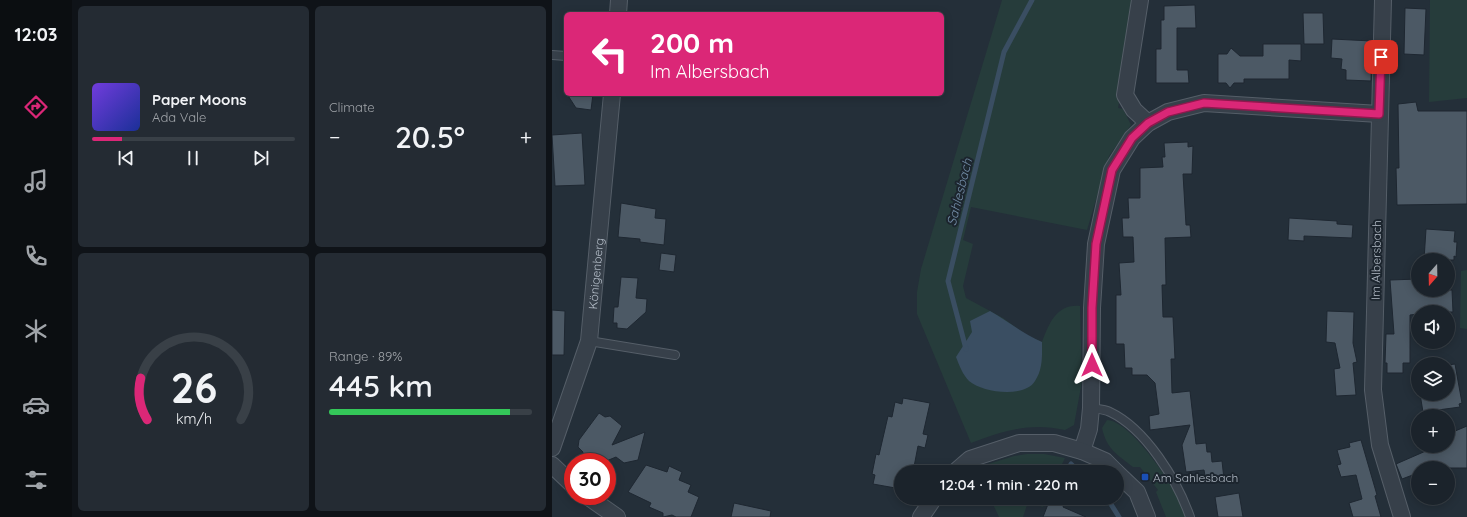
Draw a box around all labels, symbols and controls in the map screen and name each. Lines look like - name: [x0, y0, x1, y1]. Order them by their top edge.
- text: 12:03: [15, 23, 57, 46]
- text: 200 m: [650, 25, 734, 60]
- icon: left: [584, 28, 636, 80]
- pin: [1364, 40, 1398, 74]
- icon: arrive: [1370, 46, 1392, 68]
- text: Im Albersbach: [650, 60, 769, 83]
- text: Paper Moons: [152, 90, 247, 109]
- icon: directions: [22, 93, 50, 121]
- text: Climate: [329, 99, 375, 115]
- text: Ada Vale: [152, 109, 206, 125]
- text: 20.5°: [395, 118, 465, 156]
- text: −: [329, 123, 340, 151]
- text: +: [520, 123, 532, 151]
- icon: previous: [115, 147, 137, 169]
- icon: pause: [182, 147, 204, 169]
- icon: next: [250, 147, 272, 169]
- water label: Sahlesbach: [943, 156, 975, 227]
- icon: music: [22, 167, 50, 195]
- street label: Im Albersbach: [1368, 220, 1384, 300]
- street label: Königenberg: [584, 237, 606, 310]
- icon: phone: [22, 242, 50, 270]
- north arrow: [1411, 253, 1455, 297]
- map controls: [1411, 253, 1455, 505]
- button: sound: [1411, 305, 1455, 349]
- icon: climate: [22, 317, 50, 345]
- position arrow: [1071, 344, 1113, 386]
- text: Range · 89%: [329, 348, 402, 364]
- button: layers: [1411, 357, 1455, 401]
- text: 26: [170, 361, 217, 413]
- text: 445 km: [329, 367, 433, 405]
- icon: car: [22, 391, 50, 419]
- text: km/h: [175, 409, 212, 427]
- button: +: [1411, 409, 1455, 453]
- speed limit sign: 30: [564, 453, 616, 505]
- button: −: [1411, 461, 1455, 505]
- icon: filters: [22, 466, 50, 494]
- place label: Am Sahlesbach: [1153, 470, 1238, 485]
- marker: Am Sahlesbach: [1140, 472, 1150, 482]
- text: 12:04 · 1 min · 220 m: [940, 475, 1078, 494]

